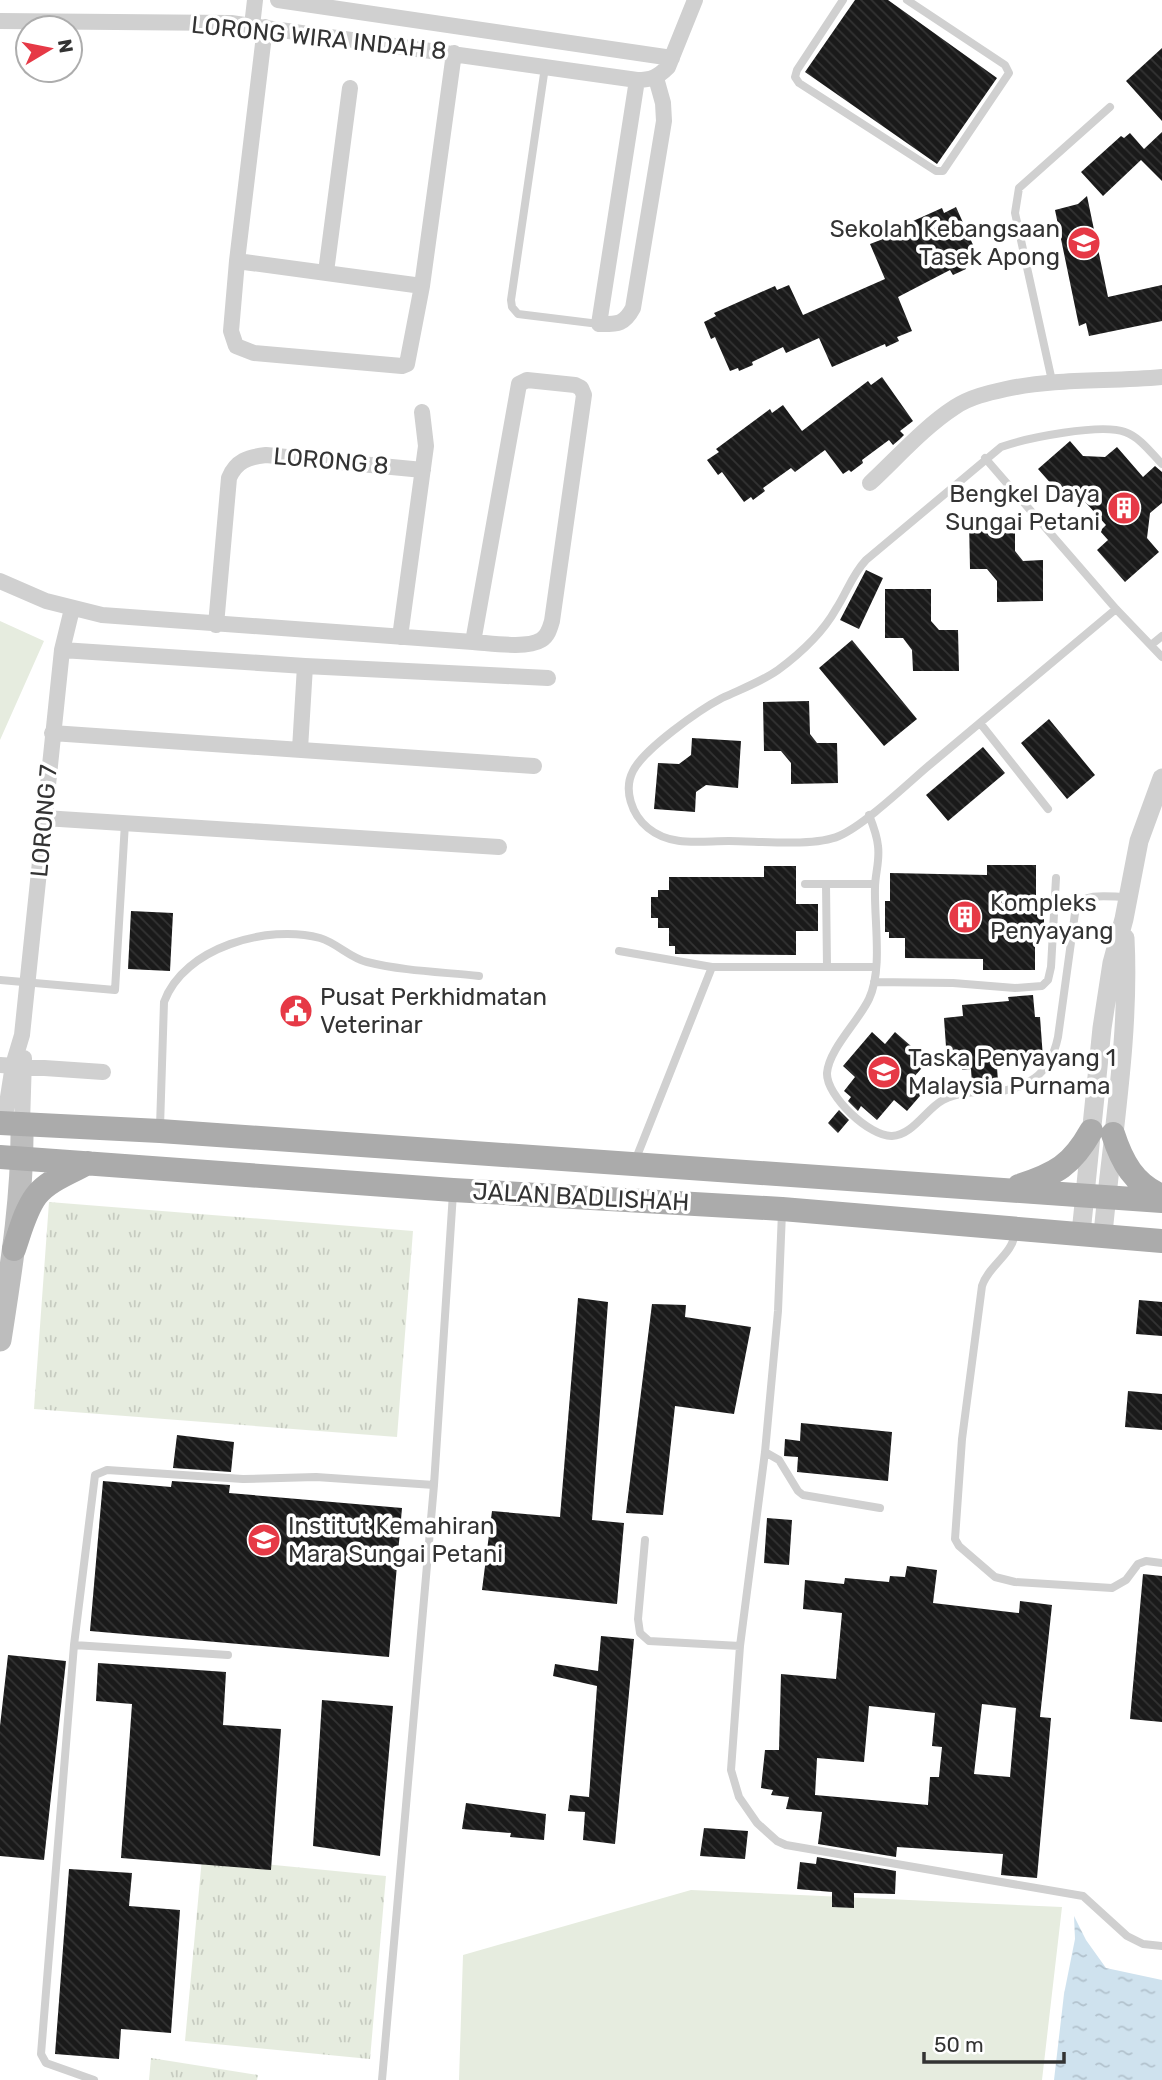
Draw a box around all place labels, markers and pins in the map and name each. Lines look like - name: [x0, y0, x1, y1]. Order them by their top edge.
- place label: Sekolah Kebangsaan Tasek Apong: [830, 215, 1060, 271]
- school or university icon: Sekolah Kebangsaan Tasek Apong: [1065, 224, 1103, 262]
- place label: Bengkel Daya Sungai Petani: [945, 480, 1100, 536]
- building icon: Bengkel Daya Sungai Petani: [1105, 489, 1143, 527]
- place label: Kompleks Penyayang: [990, 889, 1114, 945]
- building icon: Kompleks Penyayang: [946, 898, 984, 936]
- place label: Pusat Perkhidmatan Veterinar: [320, 983, 547, 1039]
- public building icon: Pusat Perkhidmatan Veterinar: [277, 992, 315, 1030]
- place label: Taska Penyayang 1 Malaysia Purnama: [908, 1044, 1116, 1100]
- school or university icon: Taska Penyayang 1 Malaysia Purnama: [865, 1053, 903, 1091]
- place label: Institut Kemahiran Mara Sungai Petani: [288, 1512, 503, 1568]
- school or university icon: Institut Kemahiran Mara Sungai Petani: [245, 1521, 283, 1559]

